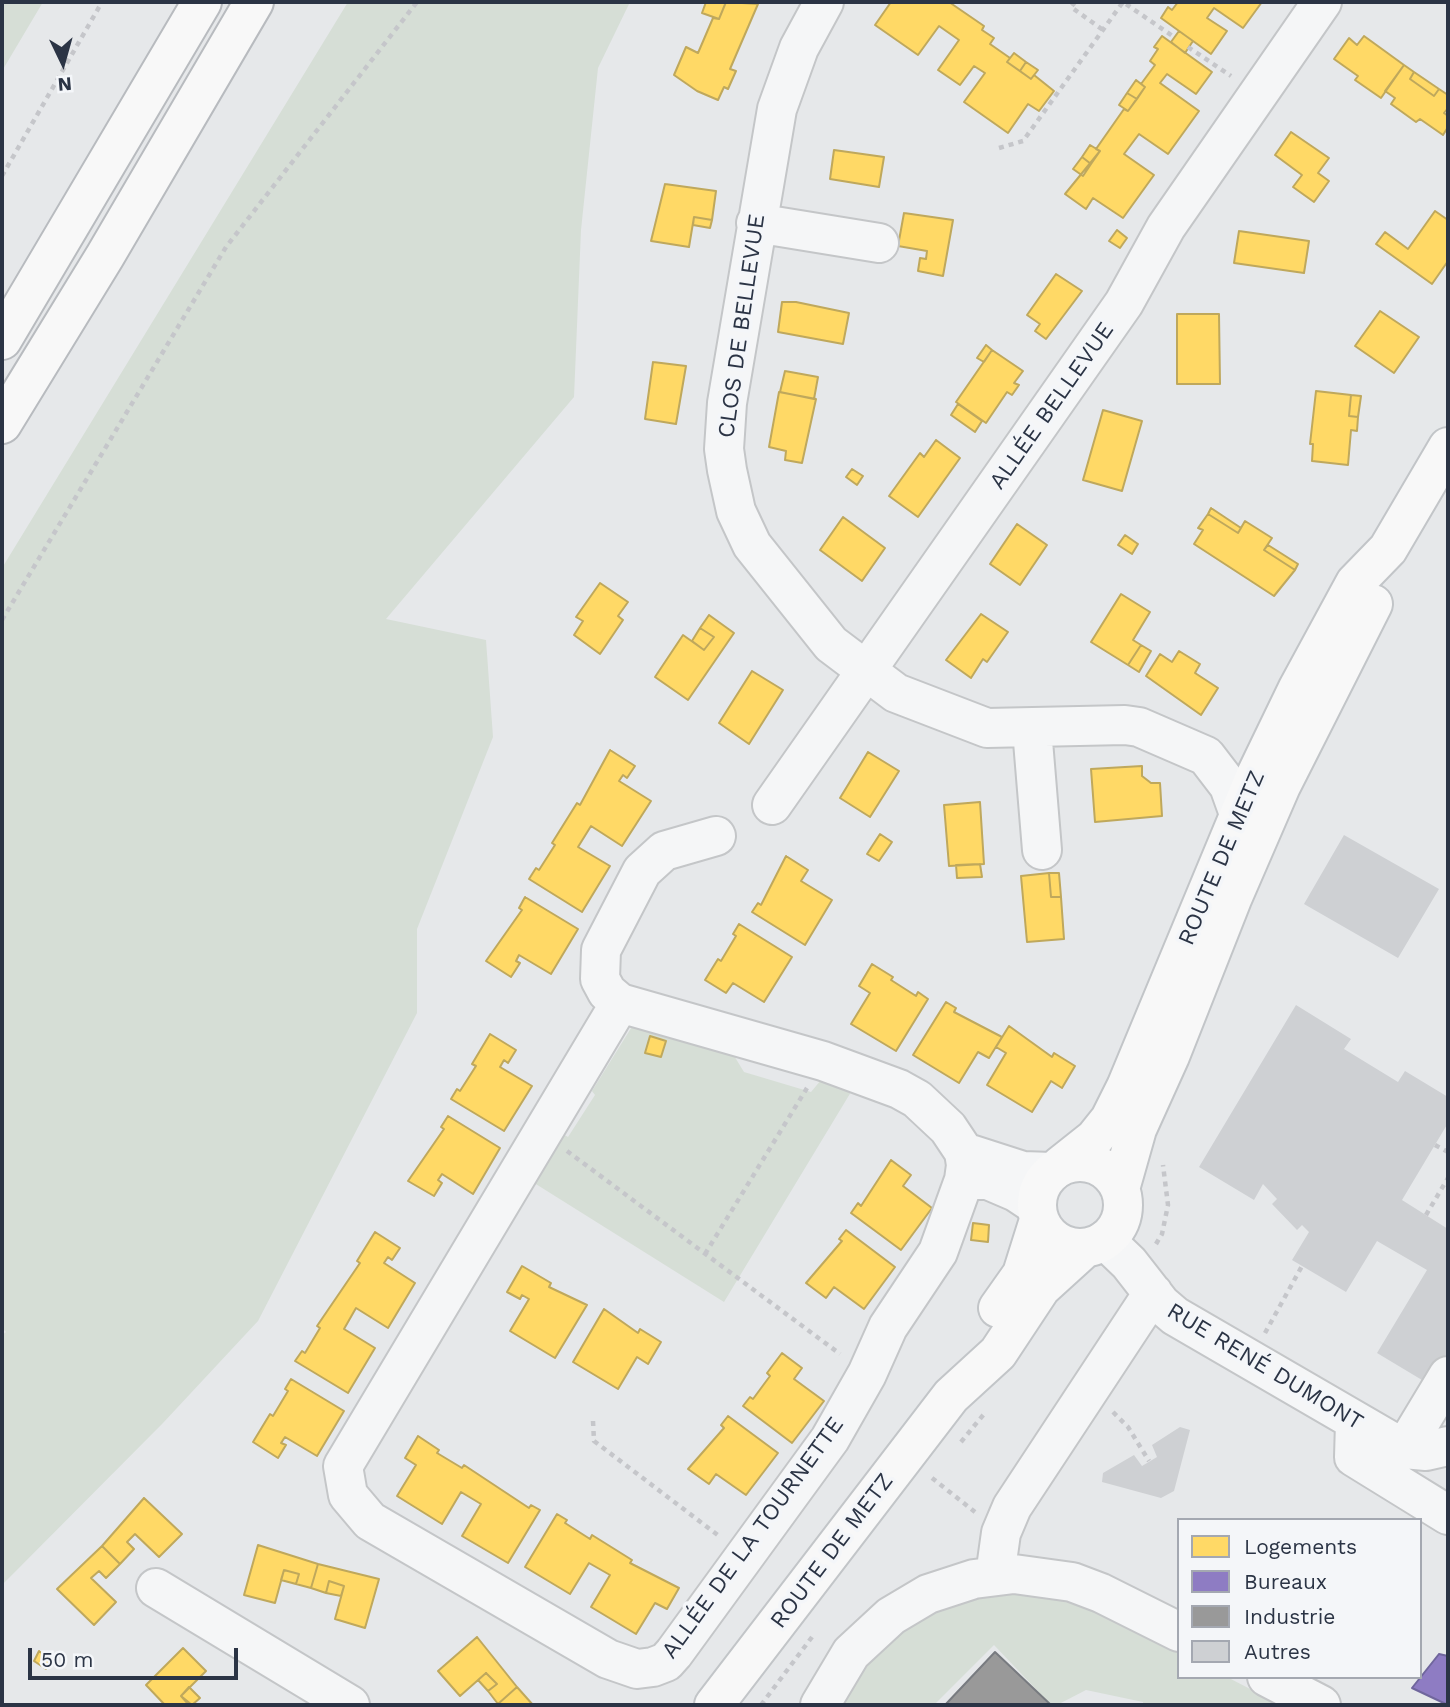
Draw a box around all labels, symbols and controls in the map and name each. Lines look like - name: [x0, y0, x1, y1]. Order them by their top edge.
- north arrow: [28, 28, 98, 98]
- text: N: [57, 72, 73, 96]
- street label: CLOS DE BELLEVUE: [713, 212, 771, 440]
- street label: ALLÉE BELLEVUE: [984, 317, 1120, 495]
- street label: ROUTE DE METZ: [1173, 767, 1271, 949]
- street label: RUE RENÉ DUMONT: [1162, 1297, 1368, 1437]
- street label: ALLÉE DE LA TOURNETTE: [656, 1412, 850, 1664]
- street label: ROUTE DE METZ: [765, 1468, 899, 1634]
- legend: [1177, 1518, 1422, 1679]
- text: Logements: [1244, 1534, 1357, 1559]
- text: Bureaux: [1244, 1569, 1327, 1594]
- text: Industrie: [1244, 1604, 1335, 1629]
- scale bar: [32, 1634, 242, 1678]
- text: Autres: [1244, 1639, 1311, 1664]
- text: 50 m: [41, 1647, 93, 1672]

